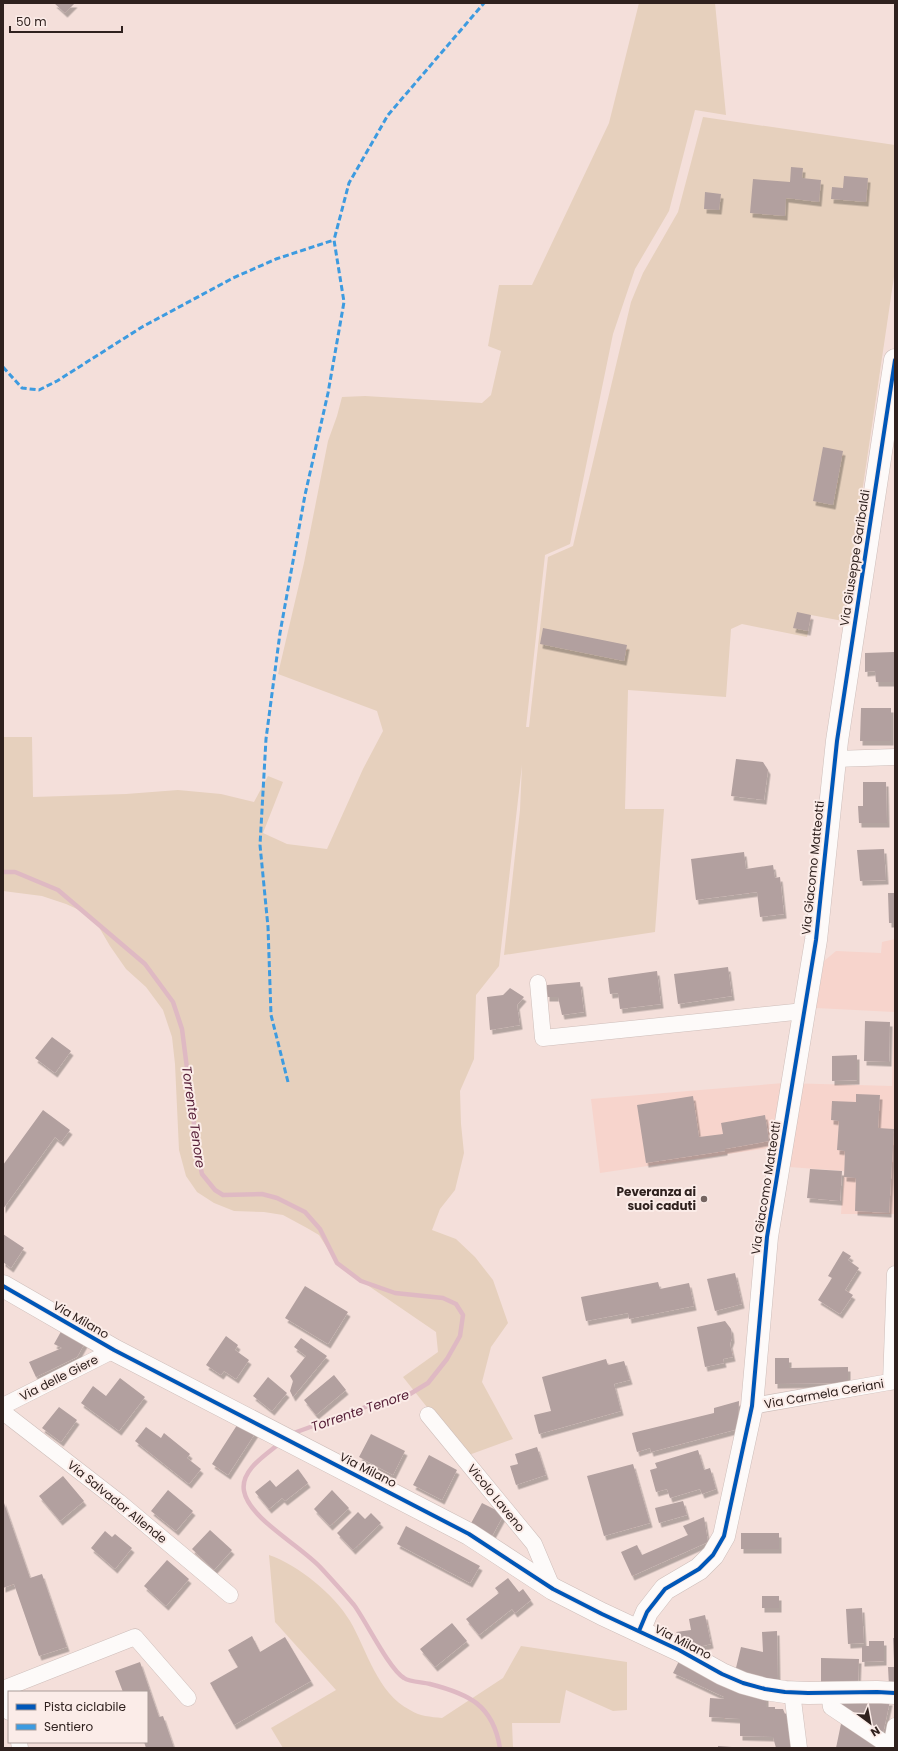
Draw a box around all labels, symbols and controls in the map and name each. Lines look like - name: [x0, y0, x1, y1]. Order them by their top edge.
- scale bar: [10, 8, 122, 34]
- text: 50 m: [16, 13, 47, 30]
- street label: Via Giuseppe Garibaldi: [835, 488, 874, 627]
- street label: Via Giacomo Matteotti: [797, 800, 828, 936]
- water label: Torrente Tenore: [177, 1065, 210, 1169]
- street label: Via Giacomo Matteotti: [747, 1120, 784, 1256]
- place label: Peveranza ai suoi caduti: [617, 1183, 696, 1214]
- marker: Peveranza ai suoi caduti: [699, 1194, 709, 1204]
- street label: Via Milano: [50, 1297, 113, 1343]
- street label: Via delle Giere: [17, 1350, 101, 1405]
- street label: Via Carmela Ceriani: [763, 1375, 885, 1412]
- water label: Torrente Tenore: [308, 1385, 412, 1436]
- street label: Via Milano: [337, 1448, 400, 1491]
- street label: Via Salvador Allende: [64, 1456, 171, 1547]
- street label: Vicolo Laveno: [464, 1460, 529, 1535]
- street label: Via Milano: [652, 1620, 715, 1663]
- legend: [8, 1691, 148, 1743]
- text: Pista ciclabile: [44, 1698, 126, 1715]
- north arrow: [850, 1703, 890, 1743]
- text: Sentiero: [44, 1718, 93, 1735]
- text: N: [868, 1723, 883, 1740]

